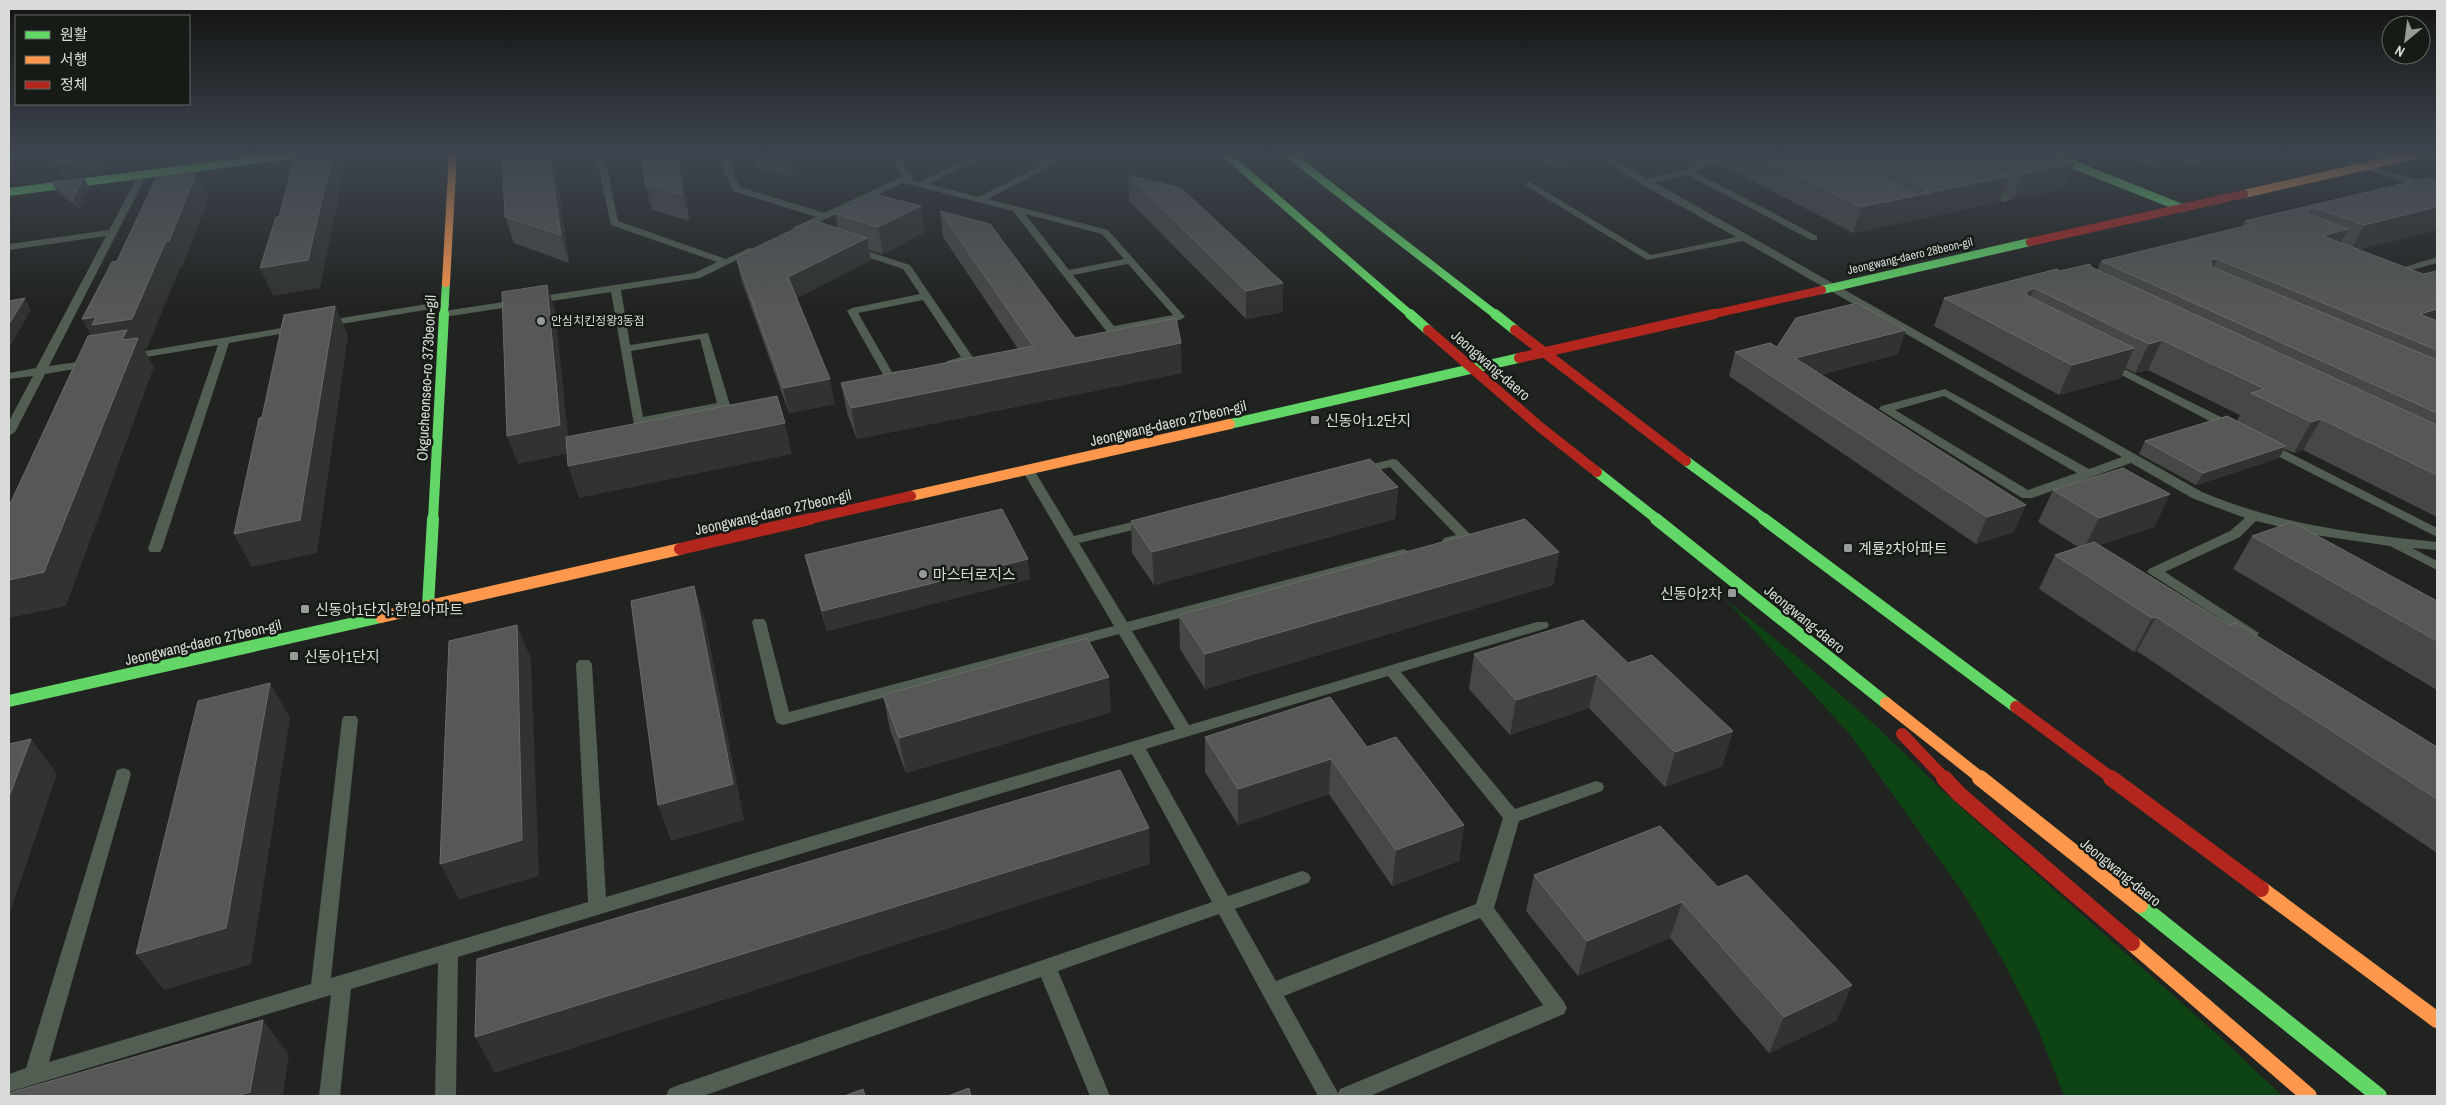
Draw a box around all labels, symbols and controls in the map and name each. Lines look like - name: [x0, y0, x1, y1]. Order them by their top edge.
- legend: [15, 15, 190, 105]
- north arrow: [2381, 15, 2431, 65]
- text: 원활: [60, 24, 88, 45]
- text: N: [2392, 41, 2408, 61]
- text: 서행: [60, 49, 88, 70]
- text: 정체: [60, 74, 88, 95]
- street label: Jeongwang-daero 28beon-gil: [1846, 234, 1974, 278]
- street label: Okgucheonseo-ro 373beon-gil: [411, 294, 441, 462]
- place label: 안심치킨정왕3동점: [551, 313, 645, 329]
- marker: 안심치킨정왕3동점: [535, 315, 547, 327]
- street label: Jeongwang-daero: [1447, 325, 1535, 405]
- street label: Jeongwang-daero 27beon-gil: [1088, 395, 1248, 451]
- place label: 신동아1.2단지: [1325, 410, 1411, 431]
- marker: 신동아1.2단지: [1309, 414, 1321, 426]
- street label: Jeongwang-daero 27beon-gil: [693, 484, 853, 540]
- place label: 계룡2차아파트: [1858, 538, 1948, 559]
- marker: 계룡2차아파트: [1842, 542, 1854, 554]
- place label: 마스터로지스: [933, 564, 1016, 585]
- marker: 마스터로지스: [917, 568, 929, 580]
- street label: Jeongwang-daero: [1760, 580, 1850, 658]
- place label: 신동아2차: [1660, 583, 1722, 604]
- marker: 신동아2차: [1726, 587, 1738, 599]
- place label: 신동아1단지.한일아파트: [315, 599, 463, 620]
- marker: 신동아1단지.한일아파트: [299, 603, 311, 615]
- street label: Jeongwang-daero 27beon-gil: [123, 614, 283, 670]
- place label: 신동아1단지: [304, 646, 380, 667]
- marker: 신동아1단지: [288, 650, 300, 662]
- street label: Jeongwang-daero: [2076, 833, 2166, 911]

